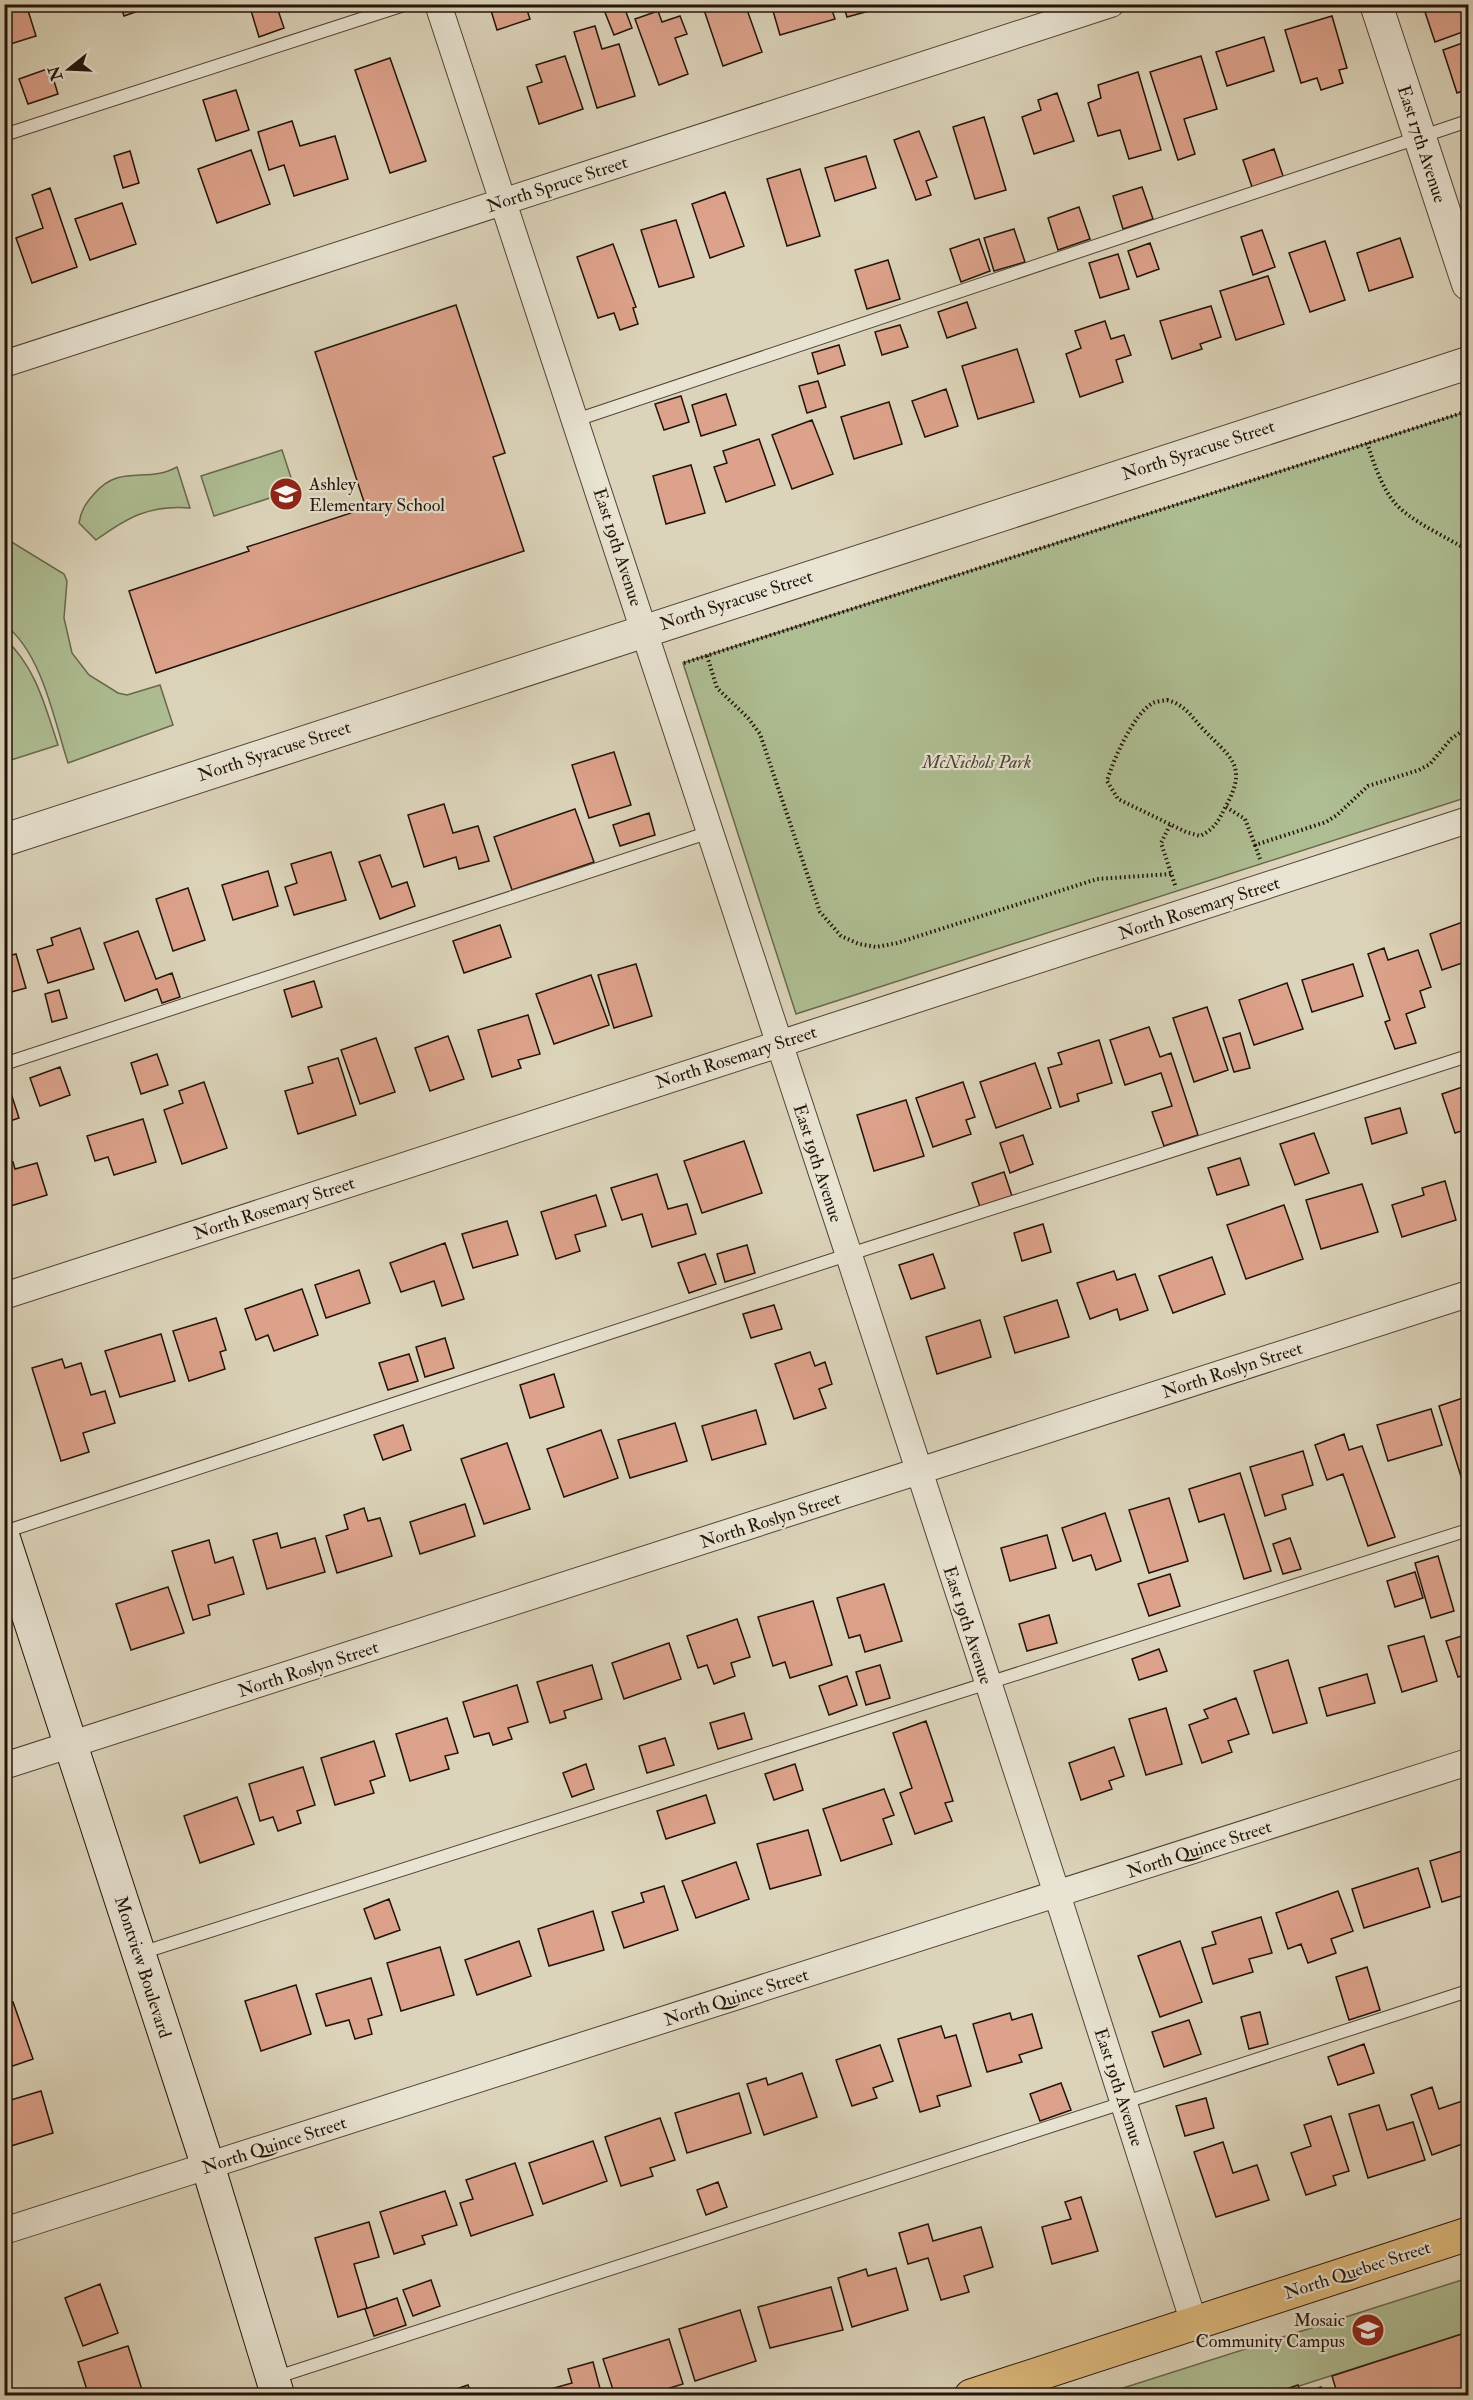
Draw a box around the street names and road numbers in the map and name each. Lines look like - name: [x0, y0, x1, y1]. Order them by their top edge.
- street label: East 17th Avenue: [1392, 83, 1451, 206]
- street label: North Spruce Street: [484, 151, 631, 218]
- street label: North Syracuse Street: [1119, 415, 1278, 486]
- street label: East 19th Avenue: [588, 485, 648, 610]
- street label: North Syracuse Street: [657, 565, 816, 636]
- street label: North Syracuse Street: [195, 716, 354, 787]
- street label: North Rosemary Street: [1116, 871, 1283, 945]
- street label: North Rosemary Street: [653, 1020, 820, 1094]
- street label: East 19th Avenue: [788, 1101, 848, 1226]
- street label: North Rosemary Street: [191, 1171, 358, 1245]
- street label: North Roslyn Street: [1159, 1337, 1306, 1404]
- street label: North Roslyn Street: [697, 1487, 844, 1554]
- street label: East 19th Avenue: [938, 1563, 998, 1688]
- street label: North Roslyn Street: [235, 1636, 382, 1703]
- street label: North Quince Street: [1124, 1815, 1274, 1884]
- street label: Montview Boulevard: [109, 1893, 176, 2041]
- street label: North Quince Street: [661, 1963, 811, 2032]
- street label: East 19th Avenue: [1089, 2025, 1149, 2150]
- street label: North Quince Street: [199, 2111, 349, 2180]
- street label: North Quebec Street: [1281, 2236, 1434, 2305]

